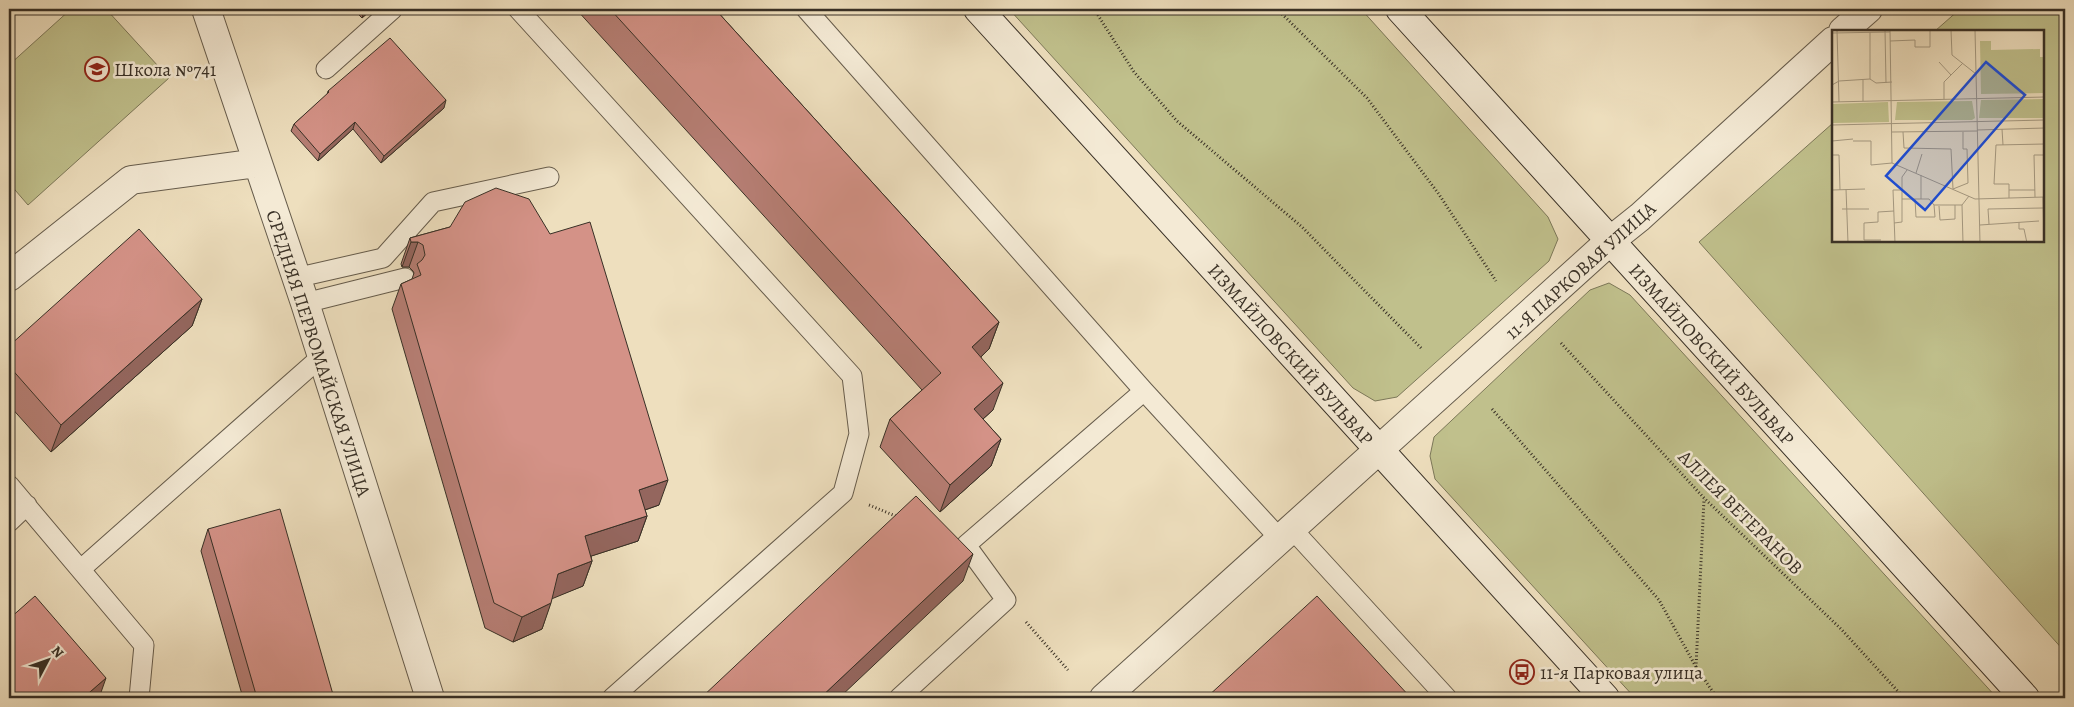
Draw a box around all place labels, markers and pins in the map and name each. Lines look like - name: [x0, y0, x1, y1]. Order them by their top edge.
- school or university icon: Школа №741: [84, 56, 110, 82]
- place label: Школа №741: [114, 57, 217, 83]
- bus stop icon: 11-я Парковая улица: [1509, 659, 1535, 685]
- place label: 11-я Парковая улица: [1540, 660, 1703, 686]

